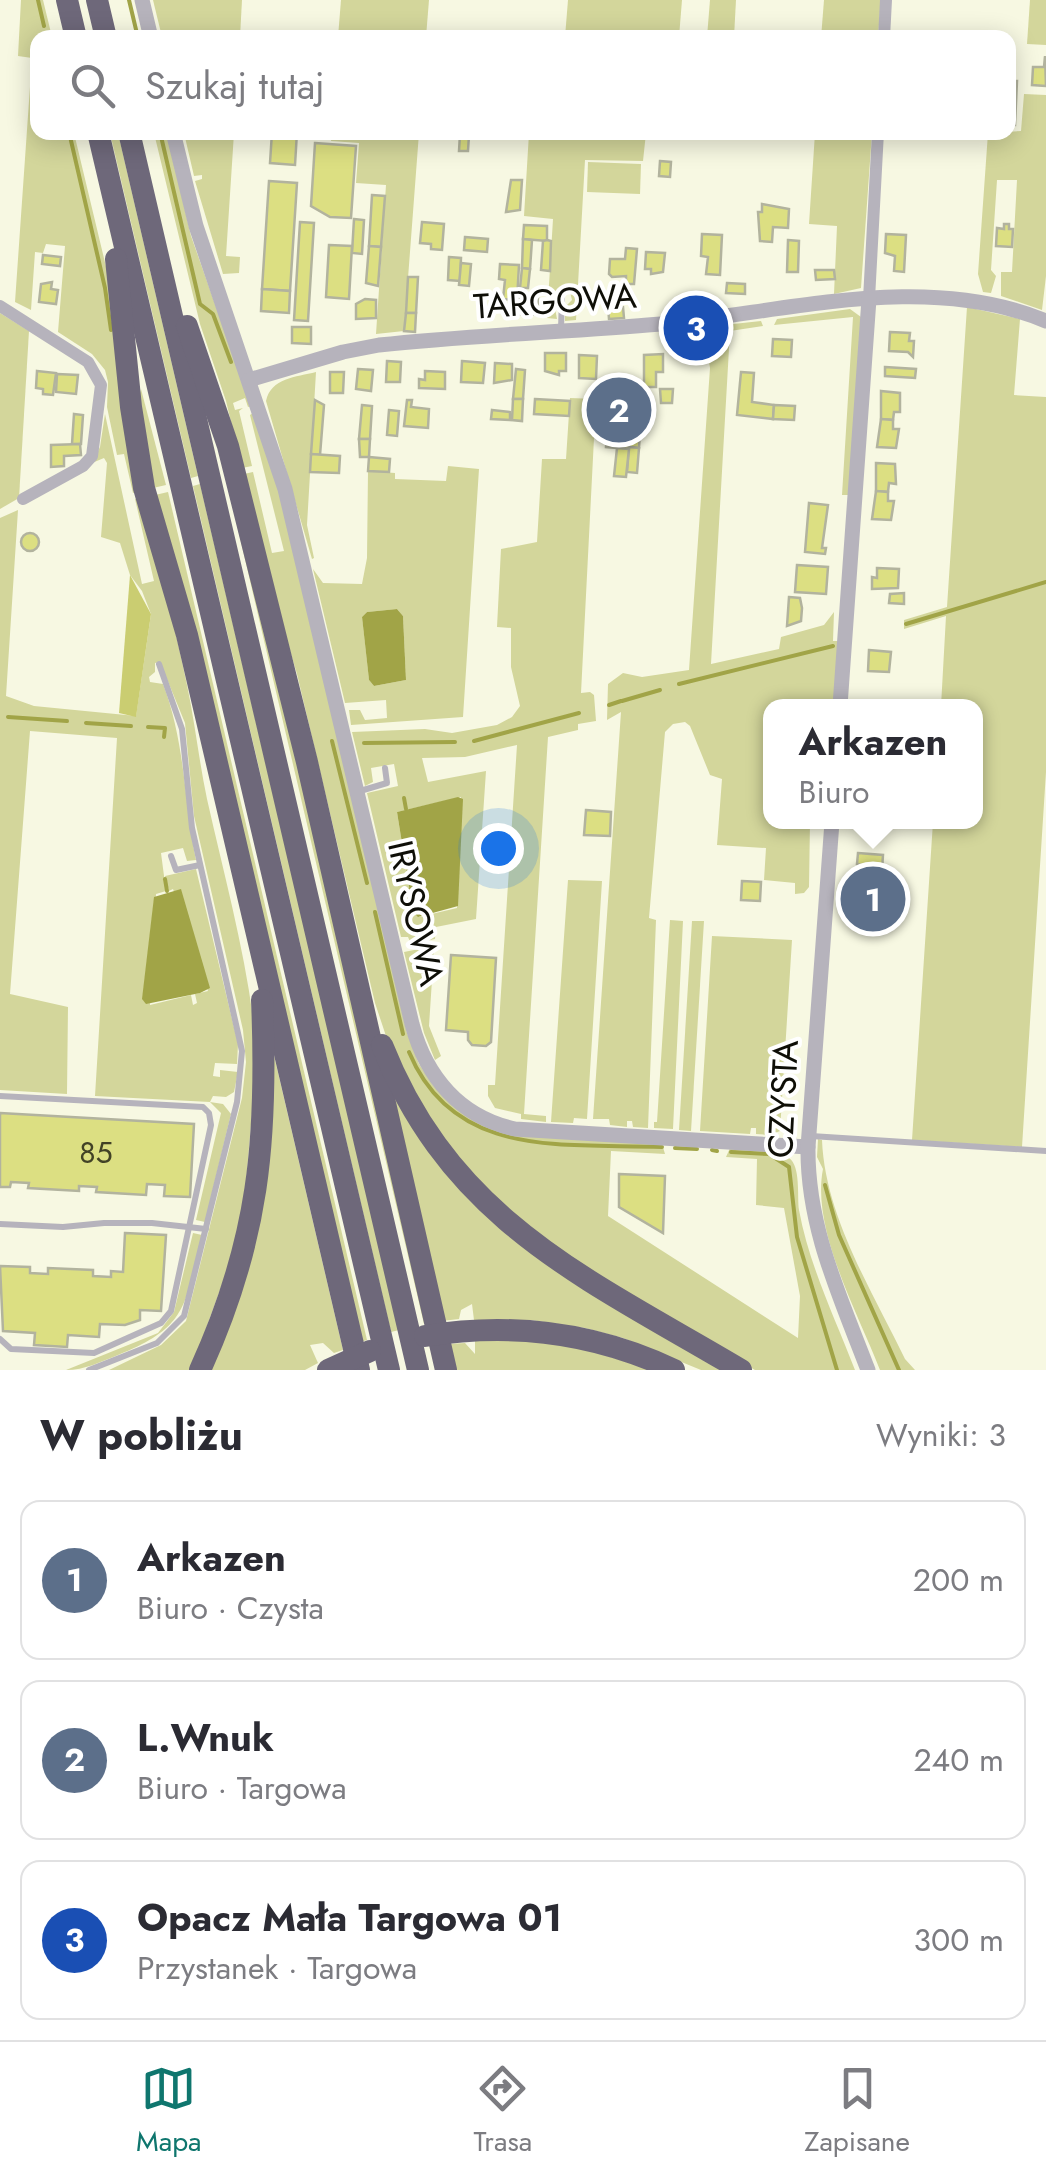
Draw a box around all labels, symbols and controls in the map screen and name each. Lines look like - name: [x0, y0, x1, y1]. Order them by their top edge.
- search box: [30, 30, 1016, 140]
- icon: search: [65, 58, 120, 113]
- text: Szukaj tutaj: [145, 58, 325, 113]
- street label: TARGOWA: [472, 270, 638, 332]
- pin: 3: [664, 290, 728, 366]
- pin: 2: [586, 372, 652, 448]
- popup: [763, 699, 983, 829]
- text: Arkazen: [799, 714, 947, 769]
- text: Biuro: [799, 769, 870, 815]
- your location: [473, 823, 524, 874]
- street label: IRYSOWA: [375, 835, 457, 991]
- pin: 1: [840, 862, 906, 936]
- street label: CZYSTA: [755, 1039, 811, 1159]
- house number: 85: [79, 1131, 113, 1174]
- text: W pobliżu: [40, 1405, 243, 1466]
- text: Wyniki: 3: [876, 1412, 1006, 1458]
- text: Arkazen: [137, 1530, 286, 1585]
- text: 1: [66, 1557, 83, 1603]
- text: 200 m: [913, 1557, 1004, 1603]
- text: Biuro · Czysta: [137, 1585, 324, 1631]
- text: L.Wnuk: [137, 1710, 274, 1765]
- text: 2: [64, 1737, 85, 1783]
- text: 240 m: [913, 1737, 1004, 1783]
- text: Biuro · Targowa: [137, 1765, 347, 1811]
- text: Opacz Mała Targowa 01: [137, 1890, 562, 1945]
- text: 3: [65, 1917, 84, 1963]
- text: 300 m: [914, 1917, 1004, 1963]
- text: Przystanek · Targowa: [137, 1945, 417, 1991]
- tab: Mapa: [136, 2061, 202, 2162]
- tab: Trasa: [474, 2061, 532, 2162]
- tab: Zapisane: [804, 2061, 910, 2162]

